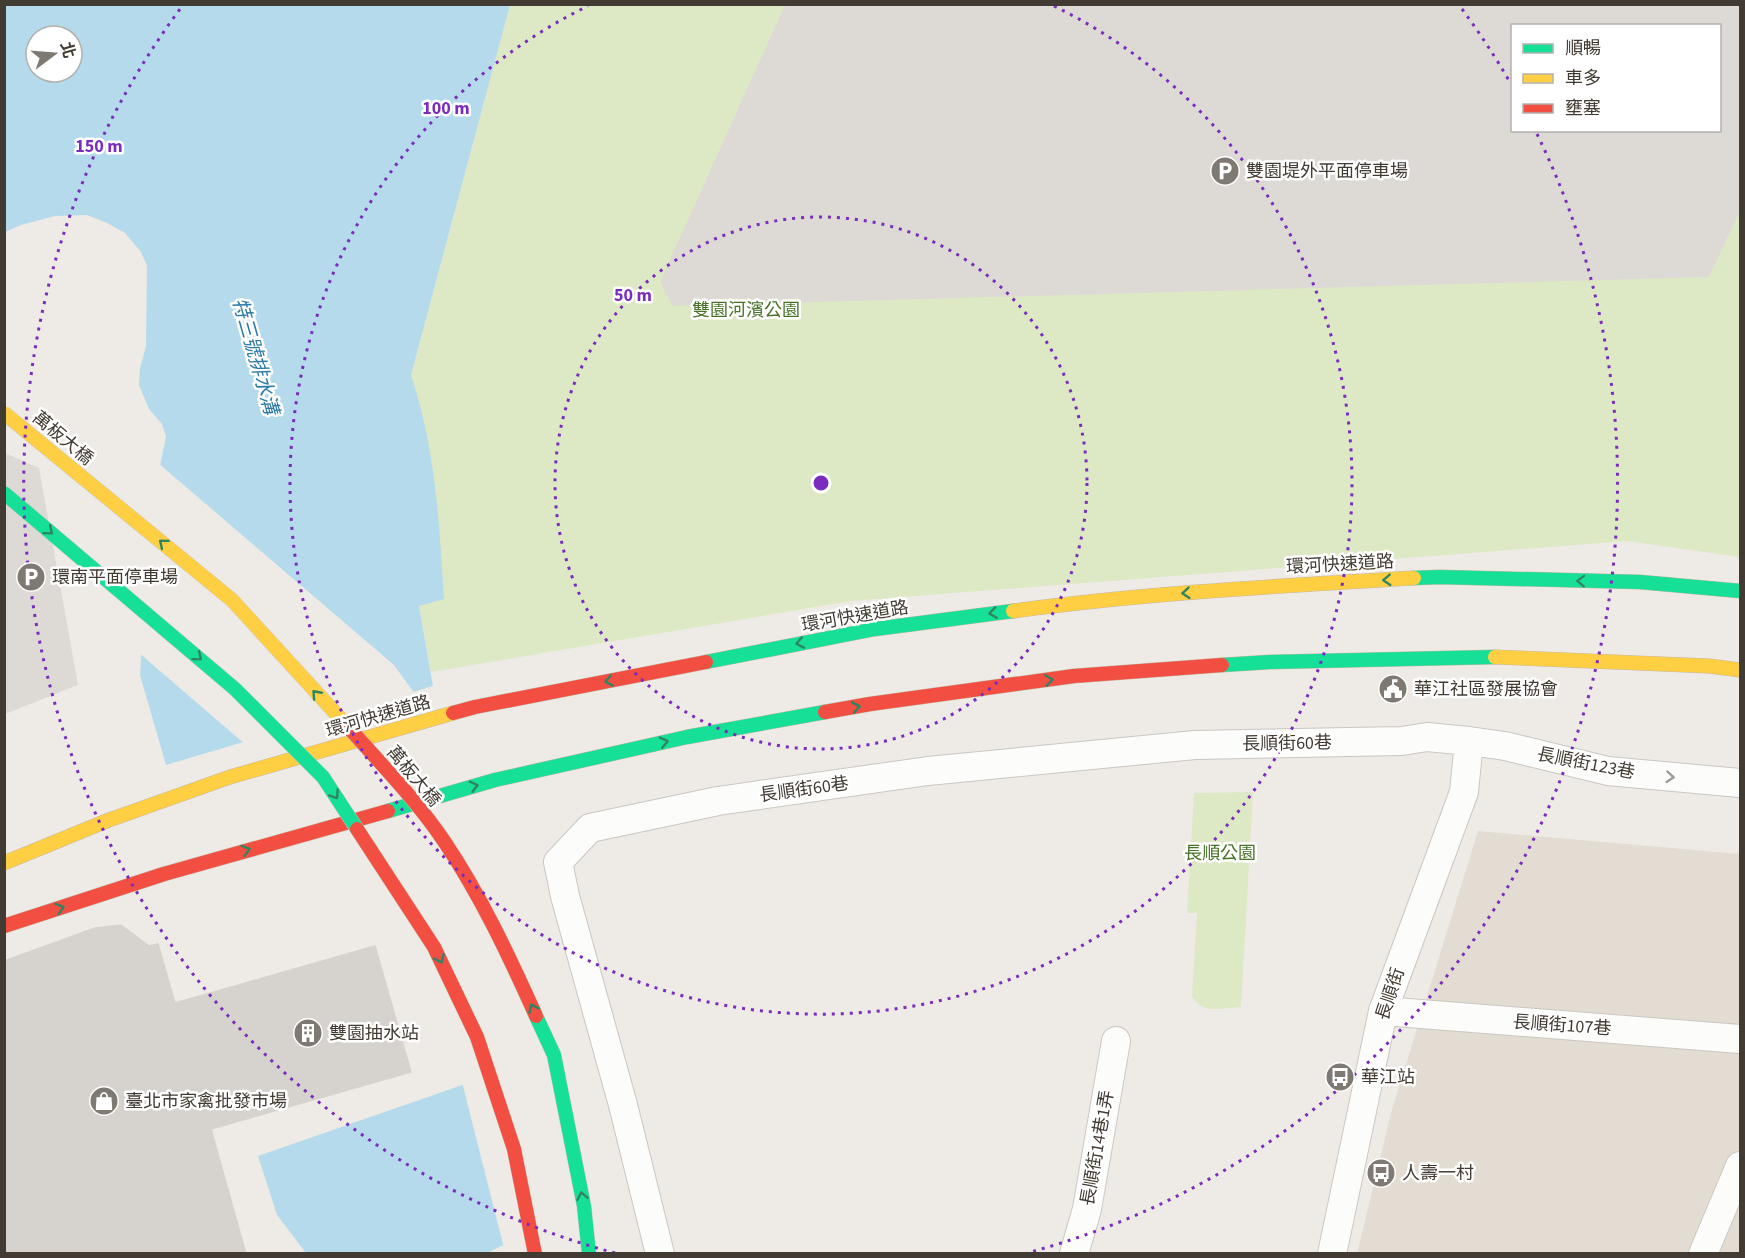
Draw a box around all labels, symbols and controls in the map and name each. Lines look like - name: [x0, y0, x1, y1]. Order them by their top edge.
- north arrow: [24, 24, 84, 84]
- legend: [1511, 24, 1721, 132]
- text: 順暢: [1565, 36, 1601, 61]
- text: 北: [55, 39, 80, 61]
- text: 車多: [1565, 66, 1601, 91]
- text: 100 m: [422, 96, 470, 121]
- text: 壅塞: [1565, 96, 1601, 121]
- text: 150 m: [75, 134, 123, 159]
- parking icon: 雙園堤外平面停車場: [1209, 155, 1241, 187]
- place label: 雙園堤外平面停車場: [1246, 159, 1408, 184]
- text: 50 m: [614, 283, 652, 308]
- water label: 特三號排水溝: [225, 295, 286, 421]
- park label: 雙園河濱公園: [692, 298, 800, 323]
- street label: 萬板大橋: [27, 406, 98, 471]
- centre of rings: [811, 473, 831, 493]
- one-way arrow: [42, 524, 53, 535]
- one-way arrow: [159, 540, 170, 551]
- street label: 環河快速道路: [1285, 549, 1395, 580]
- parking icon: 環南平面停車場: [15, 561, 47, 593]
- place label: 環南平面停車場: [52, 565, 178, 590]
- one-way arrow: [1382, 573, 1391, 586]
- one-way arrow: [1577, 574, 1586, 587]
- one-way arrow: [1182, 586, 1191, 599]
- street label: 環河快速道路: [800, 595, 910, 638]
- one-way arrow: [988, 606, 997, 619]
- one-way arrow: [795, 636, 805, 649]
- one-way arrow: [191, 650, 202, 661]
- public building icon: 華江社區發展協會: [1377, 673, 1409, 705]
- one-way arrow: [604, 674, 614, 687]
- one-way arrow: [1045, 674, 1054, 686]
- place label: 華江社區發展協會: [1414, 677, 1558, 702]
- one-way arrow: [312, 690, 323, 701]
- street label: 環河快速道路: [323, 690, 433, 743]
- one-way arrow: [851, 701, 861, 714]
- street label: 長順街60巷: [1242, 730, 1332, 757]
- one-way arrow: [659, 736, 669, 749]
- street label: 萬板大橋: [381, 741, 446, 812]
- street label: 長順街123巷: [1535, 742, 1637, 785]
- one-way arrow: [1666, 770, 1675, 783]
- street label: 長順街60巷: [758, 771, 850, 808]
- one-way arrow: [469, 781, 479, 793]
- one-way arrow: [328, 788, 339, 799]
- park label: 長順公園: [1184, 841, 1256, 866]
- one-way arrow: [240, 845, 251, 857]
- one-way arrow: [54, 903, 65, 915]
- one-way arrow: [432, 953, 444, 964]
- street label: 長順街: [1370, 965, 1411, 1024]
- one-way arrow: [528, 1003, 540, 1014]
- street label: 長順街107巷: [1512, 1010, 1612, 1041]
- building icon: 雙園抽水站: [292, 1017, 324, 1049]
- place label: 雙園抽水站: [329, 1021, 419, 1046]
- bus stop icon: 華江站: [1324, 1061, 1356, 1093]
- place label: 華江站: [1361, 1065, 1415, 1090]
- shop icon: 臺北市家禽批發市場: [88, 1085, 120, 1117]
- street label: 長順街14巷1弄: [1075, 1088, 1120, 1208]
- place label: 臺北市家禽批發市場: [125, 1089, 287, 1114]
- bus stop icon: 人壽一村: [1365, 1157, 1397, 1189]
- place label: 人壽一村: [1402, 1161, 1474, 1186]
- one-way arrow: [576, 1191, 589, 1201]

